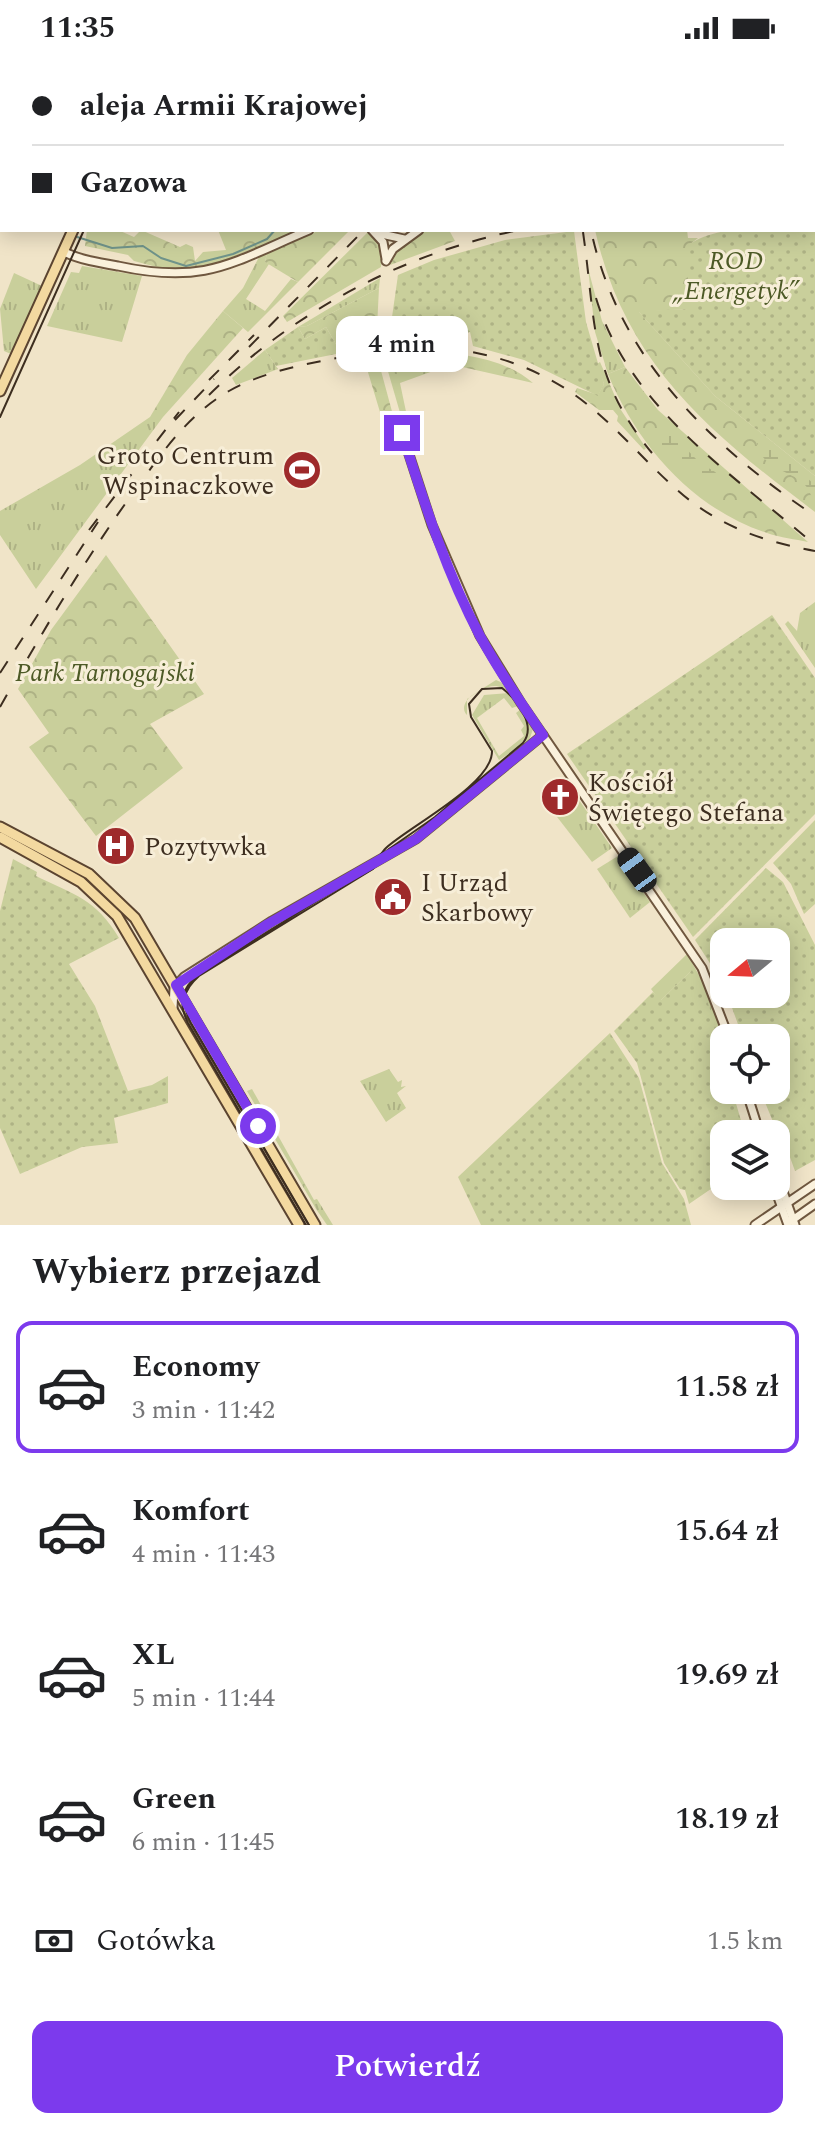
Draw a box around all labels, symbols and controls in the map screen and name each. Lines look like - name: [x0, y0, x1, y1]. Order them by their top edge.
- text: 11:35: [40, 5, 115, 51]
- text: aleja Armii Krajowej: [80, 83, 368, 129]
- text: Gazowa: [80, 160, 187, 206]
- park label: ROD „Energetyk”: [671, 241, 801, 311]
- callout: 4 min: [336, 317, 468, 373]
- text: 4 min: [368, 324, 436, 364]
- route end: [384, 415, 420, 451]
- place label: Groto Centrum Wspinaczkowe: [97, 436, 274, 506]
- sports icon: Groto Centrum Wspinaczkowe: [281, 449, 323, 491]
- park label: Park Tarnogajski: [15, 653, 195, 693]
- place label: Kościół Świętego Stefana: [588, 763, 784, 833]
- church icon: Kościół Świętego Stefana: [539, 776, 581, 818]
- hospital icon: Pozytywka: [95, 825, 137, 867]
- place label: Pozytywka: [144, 827, 267, 867]
- car: [613, 844, 661, 896]
- place label: I Urząd Skarbowy: [421, 863, 534, 933]
- public building icon: I Urząd Skarbowy: [372, 876, 414, 918]
- north arrow: [710, 928, 790, 1008]
- map controls: [710, 928, 790, 1200]
- button: locate: [710, 1024, 790, 1104]
- route start: [240, 1108, 276, 1144]
- button: layers: [710, 1120, 790, 1200]
- text: Wybierz przejazd: [32, 1245, 321, 1300]
- text: Economy: [132, 1344, 259, 1390]
- icon: car: [36, 1351, 108, 1423]
- text: 11.58 zł: [675, 1364, 779, 1410]
- text: 3 min · 11:42: [132, 1390, 275, 1430]
- text: Komfort: [132, 1488, 250, 1534]
- icon: car: [36, 1495, 108, 1567]
- text: 15.64 zł: [675, 1508, 779, 1554]
- text: 4 min · 11:43: [132, 1534, 275, 1574]
- text: XL: [132, 1632, 175, 1678]
- icon: car: [36, 1639, 108, 1711]
- text: 19.69 zł: [675, 1652, 779, 1698]
- text: 5 min · 11:44: [132, 1678, 275, 1718]
- text: Green: [132, 1776, 216, 1822]
- icon: car: [36, 1783, 108, 1855]
- text: 18.19 zł: [675, 1796, 779, 1842]
- text: 6 min · 11:45: [132, 1822, 275, 1862]
- text: Gotówka: [96, 1918, 216, 1964]
- icon: cash: [32, 1919, 76, 1963]
- text: 1.5 km: [707, 1921, 783, 1961]
- button: Potwierdź: [32, 2021, 783, 2113]

